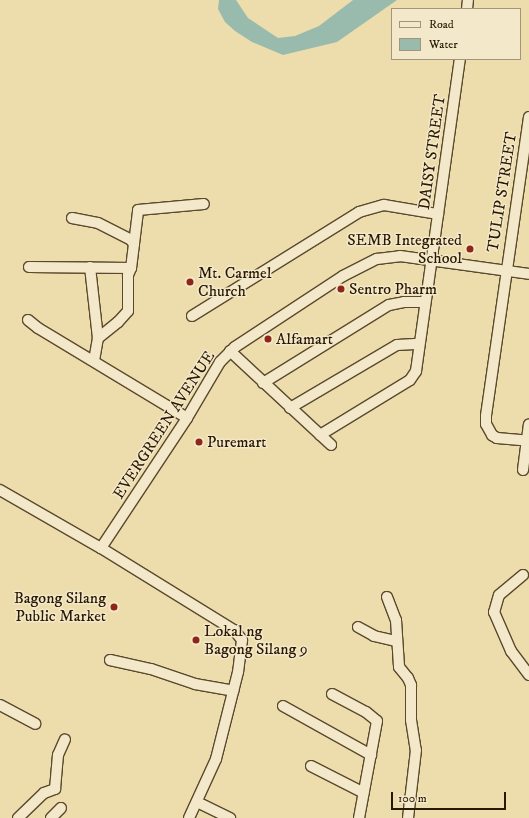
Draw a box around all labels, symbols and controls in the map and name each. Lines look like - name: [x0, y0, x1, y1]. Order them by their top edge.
- legend: [391, 8, 521, 60]
- text: Road: [429, 17, 454, 32]
- text: Water: [429, 37, 458, 52]
- street label: DAISY STREET: [414, 93, 450, 211]
- street label: TULIP STREET: [483, 131, 521, 253]
- place label: SEMB Integrated School: [347, 230, 462, 268]
- marker: SEMB Integrated School: [465, 244, 475, 254]
- place label: Mt. Carmel Church: [198, 263, 271, 301]
- marker: Mt. Carmel Church: [185, 277, 195, 287]
- place label: Sentro Pharm: [349, 279, 437, 299]
- marker: Sentro Pharm: [336, 284, 346, 294]
- place label: Alfamart: [276, 329, 333, 349]
- marker: Alfamart: [263, 334, 273, 344]
- street label: EVERGREEN AVENUE: [109, 347, 219, 503]
- place label: Puremart: [207, 432, 266, 452]
- marker: Puremart: [194, 437, 204, 447]
- place label: Bagong Silang Public Market: [14, 588, 106, 626]
- marker: Bagong Silang Public Market: [109, 602, 119, 612]
- place label: Lokal ng Bagong Silang 9: [204, 621, 308, 659]
- marker: Lokal ng Bagong Silang 9: [191, 635, 201, 645]
- scale bar: [393, 784, 508, 810]
- text: 100 m: [398, 791, 427, 806]

